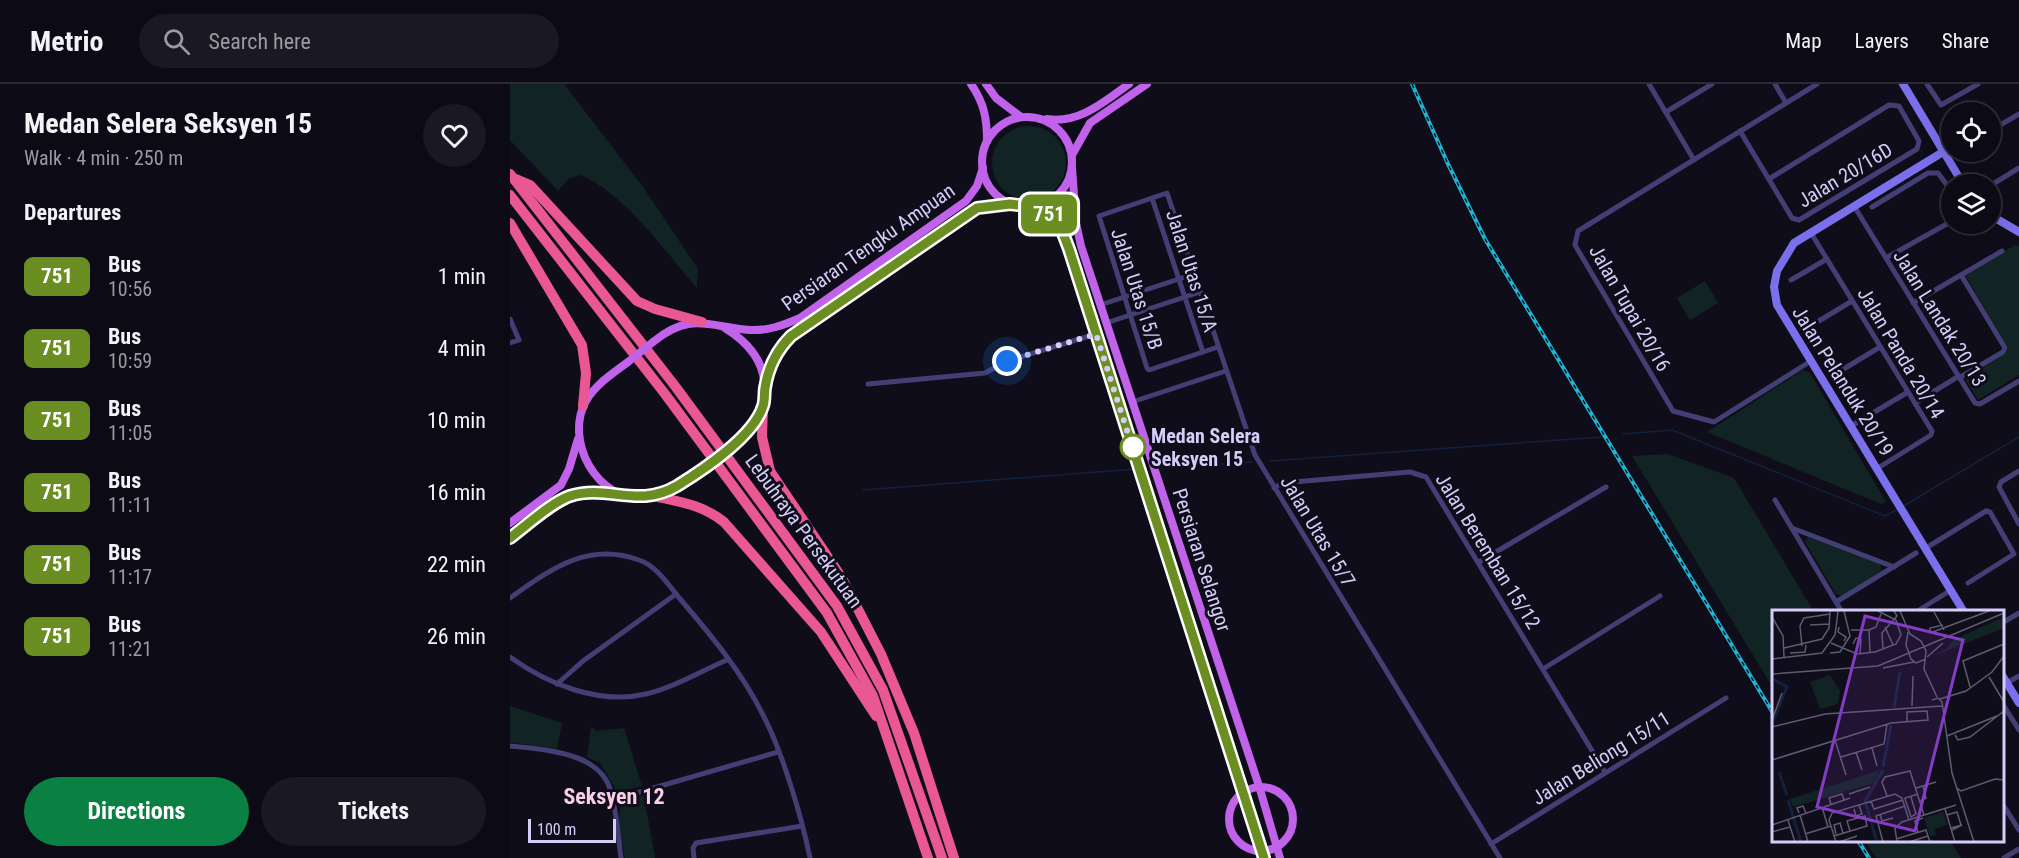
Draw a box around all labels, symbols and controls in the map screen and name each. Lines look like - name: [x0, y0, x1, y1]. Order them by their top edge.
- search box: [139, 14, 559, 68]
- text: Metrio: [30, 25, 103, 58]
- icon: search: [160, 25, 193, 58]
- text: Search here: [208, 29, 311, 54]
- text: Map: [1785, 29, 1822, 53]
- text: Layers: [1855, 29, 1909, 53]
- text: Share: [1942, 29, 1989, 53]
- map controls: [1941, 102, 2001, 234]
- button: locate: [1941, 102, 2001, 162]
- button: heart: [423, 104, 486, 167]
- text: Medan Selera Seksyen 15: [24, 107, 312, 140]
- street label: Jalan 20/16D: [1793, 137, 1897, 213]
- text: Walk · 4 min · 250 m: [24, 146, 183, 170]
- button: layers: [1941, 174, 2001, 234]
- street label: Persiaran Tengku Ampuan: [777, 178, 959, 316]
- line badge: 751: [1014, 194, 1084, 234]
- text: Departures: [24, 200, 121, 225]
- text: 751: [1033, 202, 1065, 226]
- street label: Jalan Utas 15/A: [1161, 207, 1223, 335]
- street label: Jalan Utas 15/B: [1106, 225, 1168, 353]
- street label: Jalan Tupai 20/16: [1584, 241, 1676, 375]
- street label: Jalan Landak 20/13: [1888, 245, 1992, 391]
- text: Bus: [108, 252, 141, 277]
- text: 751: [41, 264, 73, 288]
- text: 1 min: [438, 264, 486, 289]
- text: 10:56: [108, 277, 152, 301]
- street label: Jalan Panda 20/14: [1852, 283, 1950, 423]
- street label: Jalan Pelanduk 20/19: [1787, 302, 1899, 460]
- text: Bus: [108, 324, 141, 349]
- text: 751: [41, 336, 73, 360]
- text: 4 min: [438, 336, 486, 361]
- your location: [992, 346, 1022, 376]
- text: 10:59: [108, 349, 152, 373]
- text: Bus: [108, 396, 141, 421]
- text: 751: [41, 408, 73, 432]
- text: 10 min: [427, 408, 486, 433]
- text: 11:05: [108, 421, 152, 445]
- place label: Medan Selera Seksyen 15: [1151, 424, 1260, 471]
- marker: Medan Selera Seksyen 15: [1120, 434, 1146, 460]
- street label: Lebuhraya Persekutuan: [740, 450, 868, 612]
- text: Bus: [108, 468, 141, 493]
- street label: Jalan Beremban 15/12: [1430, 469, 1546, 633]
- street label: Jalan Utas 15/7: [1275, 471, 1361, 591]
- text: 751: [41, 480, 73, 504]
- text: 16 min: [427, 480, 486, 505]
- street label: Persiaran Selangor: [1168, 485, 1236, 635]
- text: 11:11: [108, 493, 152, 517]
- text: Bus: [108, 540, 141, 565]
- text: 751: [41, 552, 73, 576]
- text: 22 min: [427, 552, 486, 577]
- text: 11:17: [108, 565, 152, 589]
- inset map: [1772, 610, 2004, 843]
- text: Bus: [108, 612, 141, 637]
- text: 751: [41, 624, 73, 648]
- text: 26 min: [427, 624, 486, 649]
- text: 11:21: [108, 637, 152, 661]
- street label: Jalan Beliong 15/11: [1528, 706, 1674, 810]
- button: Directions: [24, 777, 249, 846]
- button: Tickets: [261, 777, 486, 846]
- district label: Seksyen 12: [563, 784, 665, 809]
- scale bar: [528, 816, 616, 844]
- text: 100 m: [537, 820, 576, 839]

